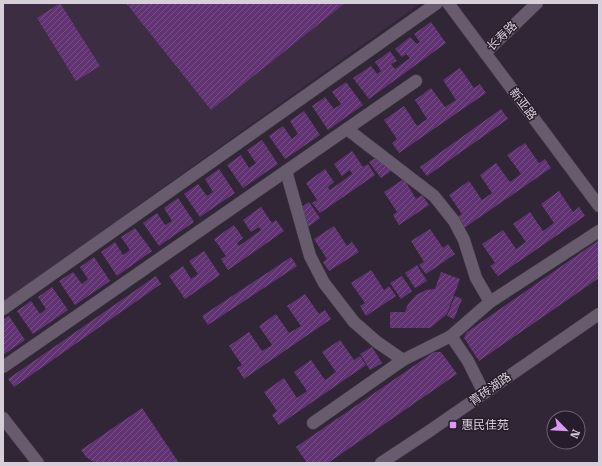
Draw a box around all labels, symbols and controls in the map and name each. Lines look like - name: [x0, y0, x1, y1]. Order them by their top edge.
- street label: 长寿路: [484, 18, 520, 54]
- street label: 新亚路: [507, 85, 539, 123]
- street label: 青砖湖路: [466, 369, 514, 409]
- north arrow: [546, 410, 586, 450]
- place label: 惠民佳苑: [461, 418, 509, 432]
- marker: 惠民佳苑: [448, 420, 458, 430]
- text: N: [567, 427, 582, 441]

